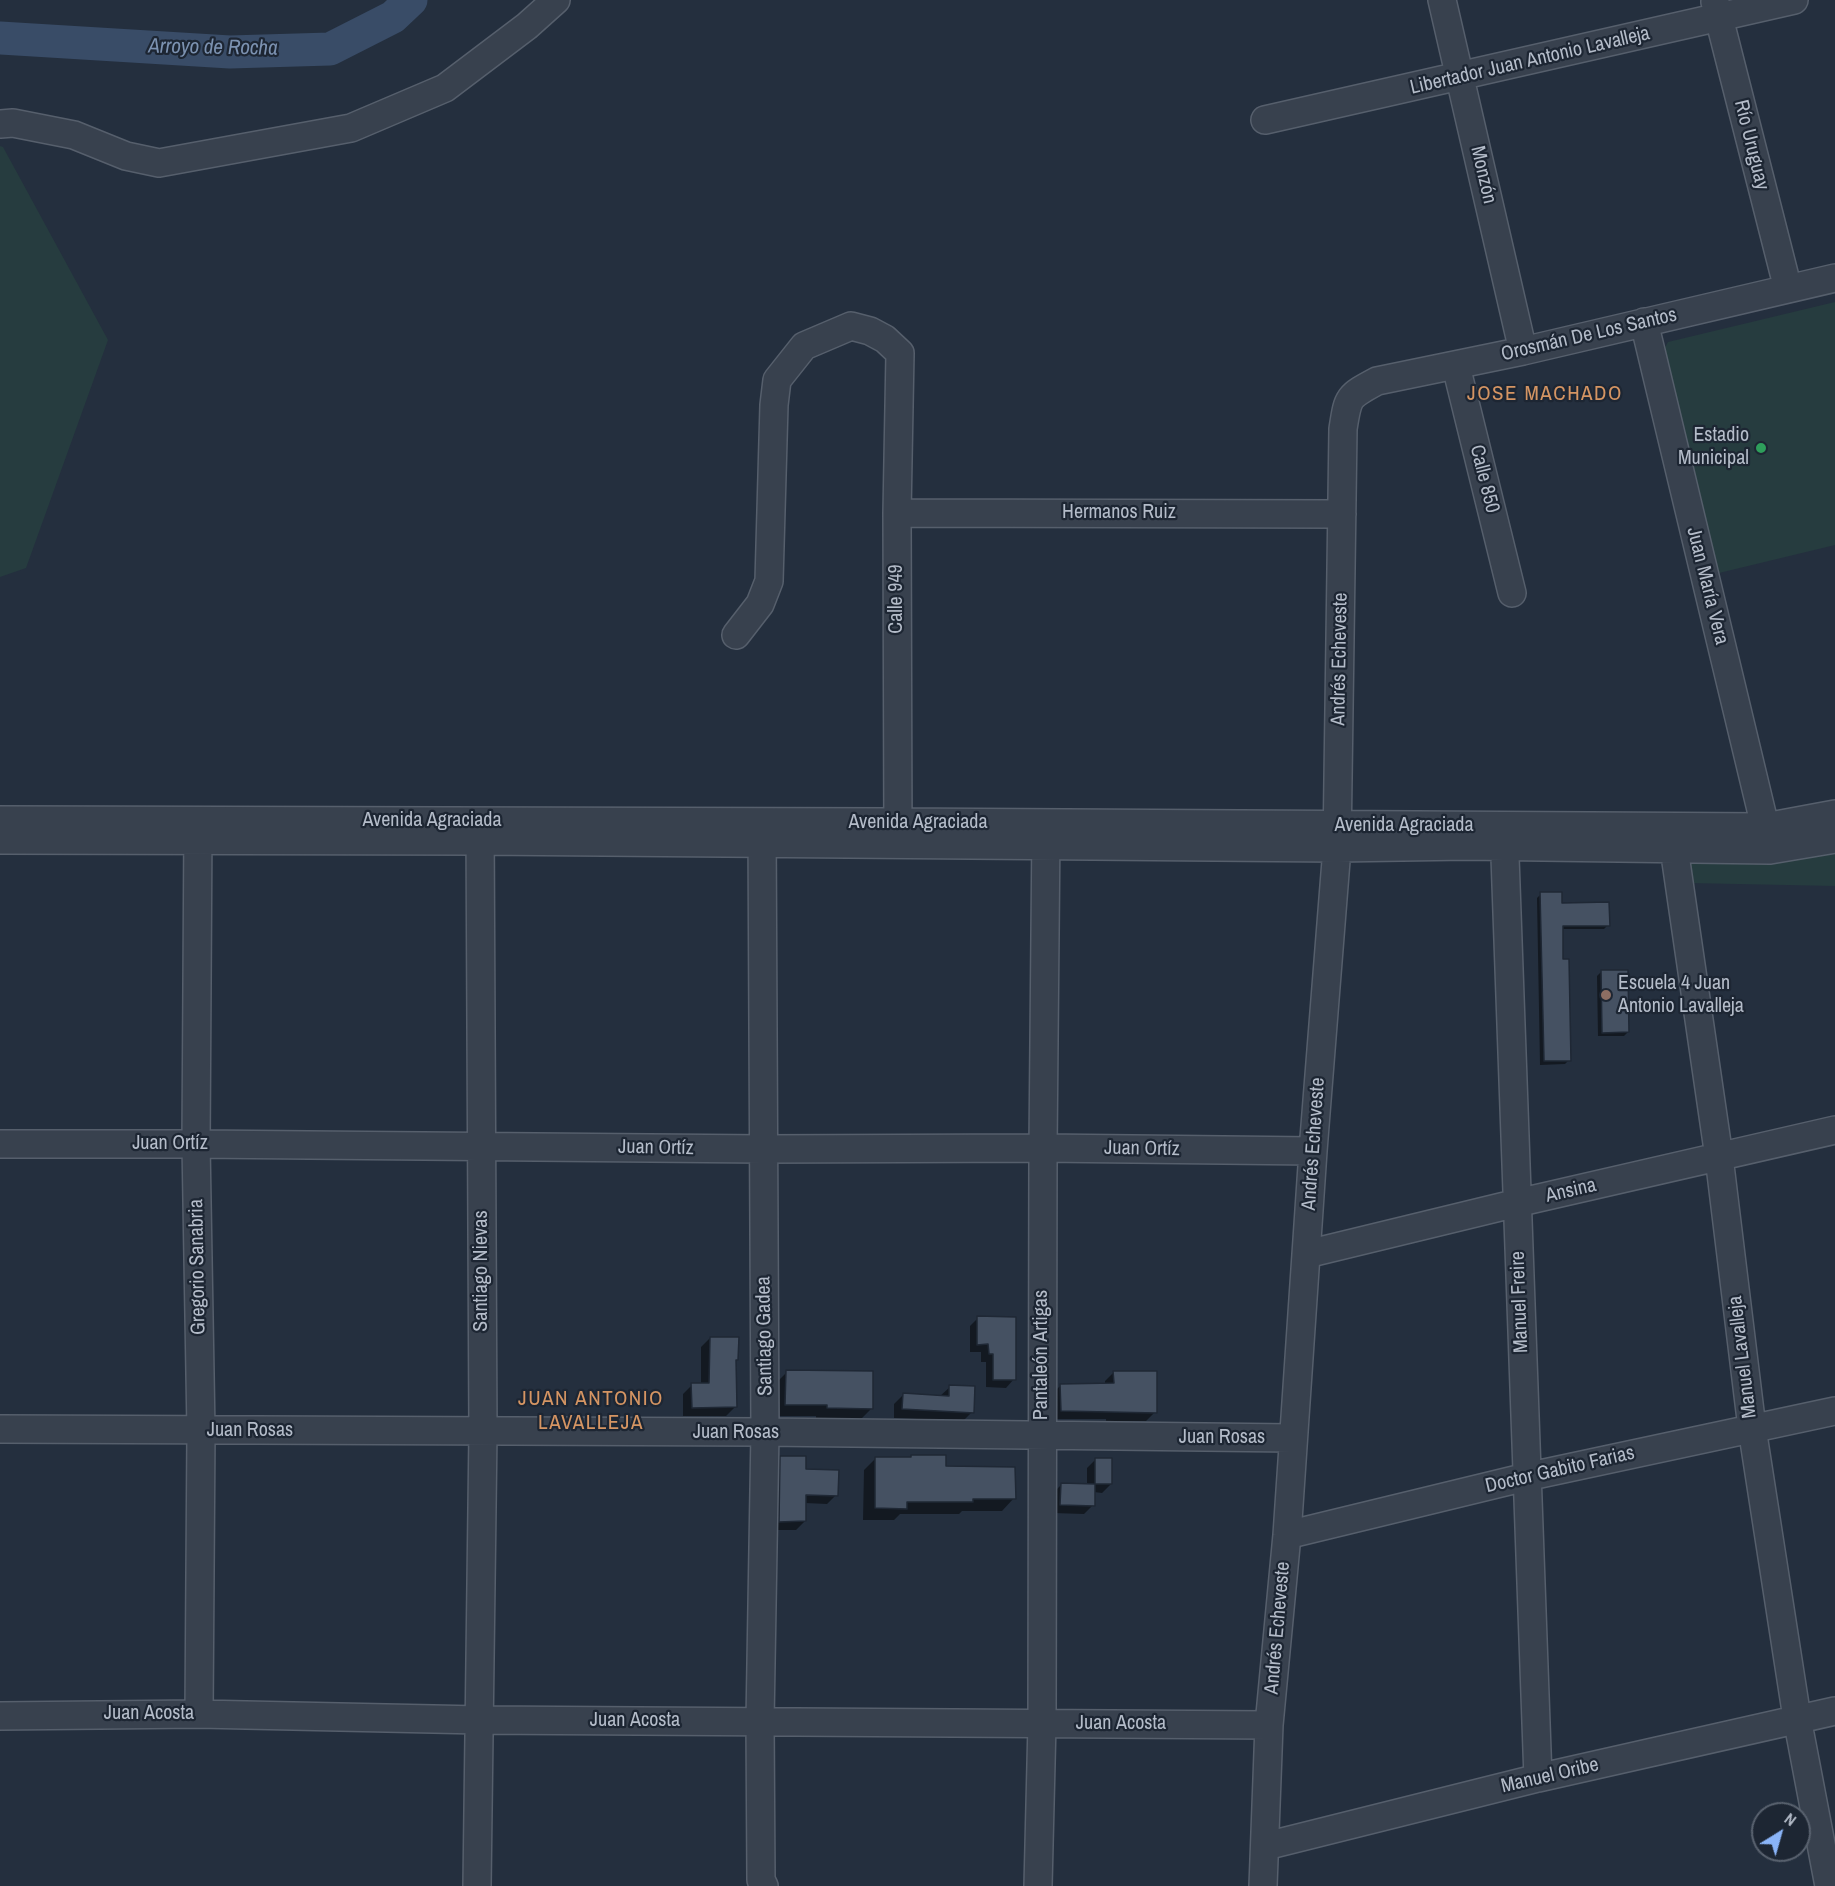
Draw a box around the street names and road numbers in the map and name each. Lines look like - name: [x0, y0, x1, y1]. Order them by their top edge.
- street label: Libertador Juan Antonio Lavalleja: [1408, 22, 1652, 100]
- street label: Río Uruguay: [1728, 97, 1774, 193]
- street label: Monzón: [1465, 144, 1501, 206]
- street label: Orosmán De Los Santos: [1499, 303, 1679, 367]
- street label: Calle 850: [1464, 442, 1504, 516]
- street label: Hermanos Ruiz: [1062, 501, 1176, 525]
- street label: Juan María Vera: [1681, 525, 1733, 647]
- street label: Calle 949: [885, 564, 909, 634]
- street label: Andrés Echeveste: [1327, 592, 1353, 726]
- street label: Avenida Agraciada: [362, 809, 502, 833]
- street label: Avenida Agraciada: [848, 811, 988, 835]
- street label: Avenida Agraciada: [1334, 814, 1474, 838]
- street label: Andrés Echeveste: [1297, 1077, 1331, 1211]
- street label: Juan Ortíz: [132, 1132, 208, 1156]
- street label: Juan Ortíz: [618, 1135, 694, 1161]
- street label: Juan Ortíz: [1104, 1136, 1180, 1162]
- street label: Ansina: [1543, 1174, 1599, 1208]
- street label: Gregorio Sanabria: [185, 1199, 211, 1335]
- street label: Santiago Nievas: [470, 1210, 494, 1332]
- street label: Manuel Freire: [1506, 1251, 1534, 1353]
- street label: Santiago Gadea: [752, 1276, 778, 1396]
- street label: Pantaleón Artigas: [1030, 1290, 1054, 1420]
- street label: Manuel Lavalleja: [1724, 1294, 1762, 1420]
- street label: Juan Rosas: [207, 1419, 293, 1443]
- street label: Juan Rosas: [693, 1421, 779, 1445]
- street label: Juan Rosas: [1179, 1426, 1265, 1450]
- street label: Doctor Gabito Farias: [1483, 1441, 1637, 1499]
- street label: Andrés Echeveste: [1260, 1561, 1296, 1695]
- street label: Juan Acosta: [104, 1702, 194, 1726]
- street label: Juan Acosta: [590, 1709, 680, 1733]
- street label: Juan Acosta: [1076, 1712, 1166, 1736]
- street label: Manuel Oribe: [1499, 1753, 1601, 1799]

